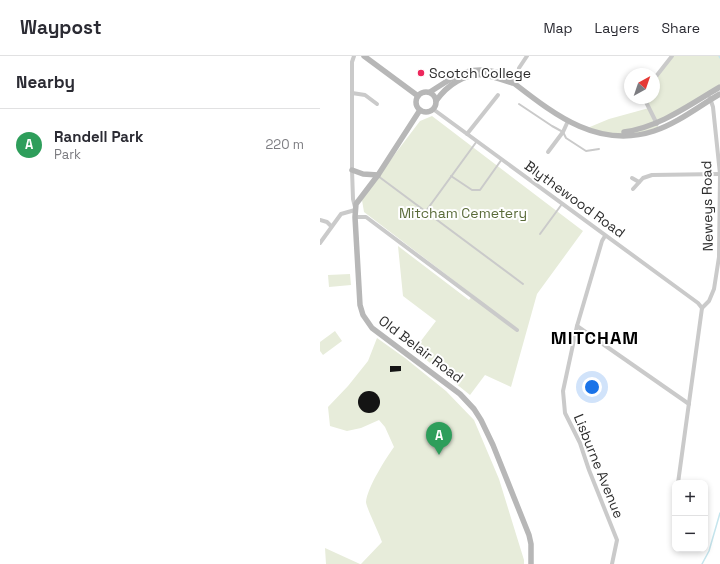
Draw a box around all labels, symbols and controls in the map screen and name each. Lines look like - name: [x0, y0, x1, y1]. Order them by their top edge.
- text: Waypost: [20, 15, 102, 40]
- text: Map: [543, 19, 573, 37]
- text: Layers: [595, 19, 639, 37]
- text: Share: [661, 19, 700, 37]
- place label: Scotch College: [429, 64, 531, 82]
- marker: Scotch College: [416, 68, 426, 78]
- north arrow: [624, 68, 660, 104]
- text: Nearby: [16, 71, 75, 93]
- text: Randell Park: [54, 127, 143, 146]
- text: A: [25, 136, 33, 153]
- text: 220 m: [265, 136, 304, 153]
- text: Park: [54, 146, 81, 163]
- street label: Blythewood Road: [521, 157, 629, 241]
- street label: Neweys Road: [697, 160, 717, 252]
- park label: Mitcham Cemetery: [399, 204, 527, 222]
- street label: Old Belair Road: [375, 311, 467, 387]
- district label: MITCHAM: [551, 326, 639, 349]
- your location: [582, 377, 602, 397]
- street label: Lisburne Avenue: [570, 411, 628, 521]
- pin: A: [426, 422, 452, 455]
- map controls: [672, 480, 708, 552]
- button: +: [672, 480, 708, 516]
- button: −: [672, 516, 708, 552]

